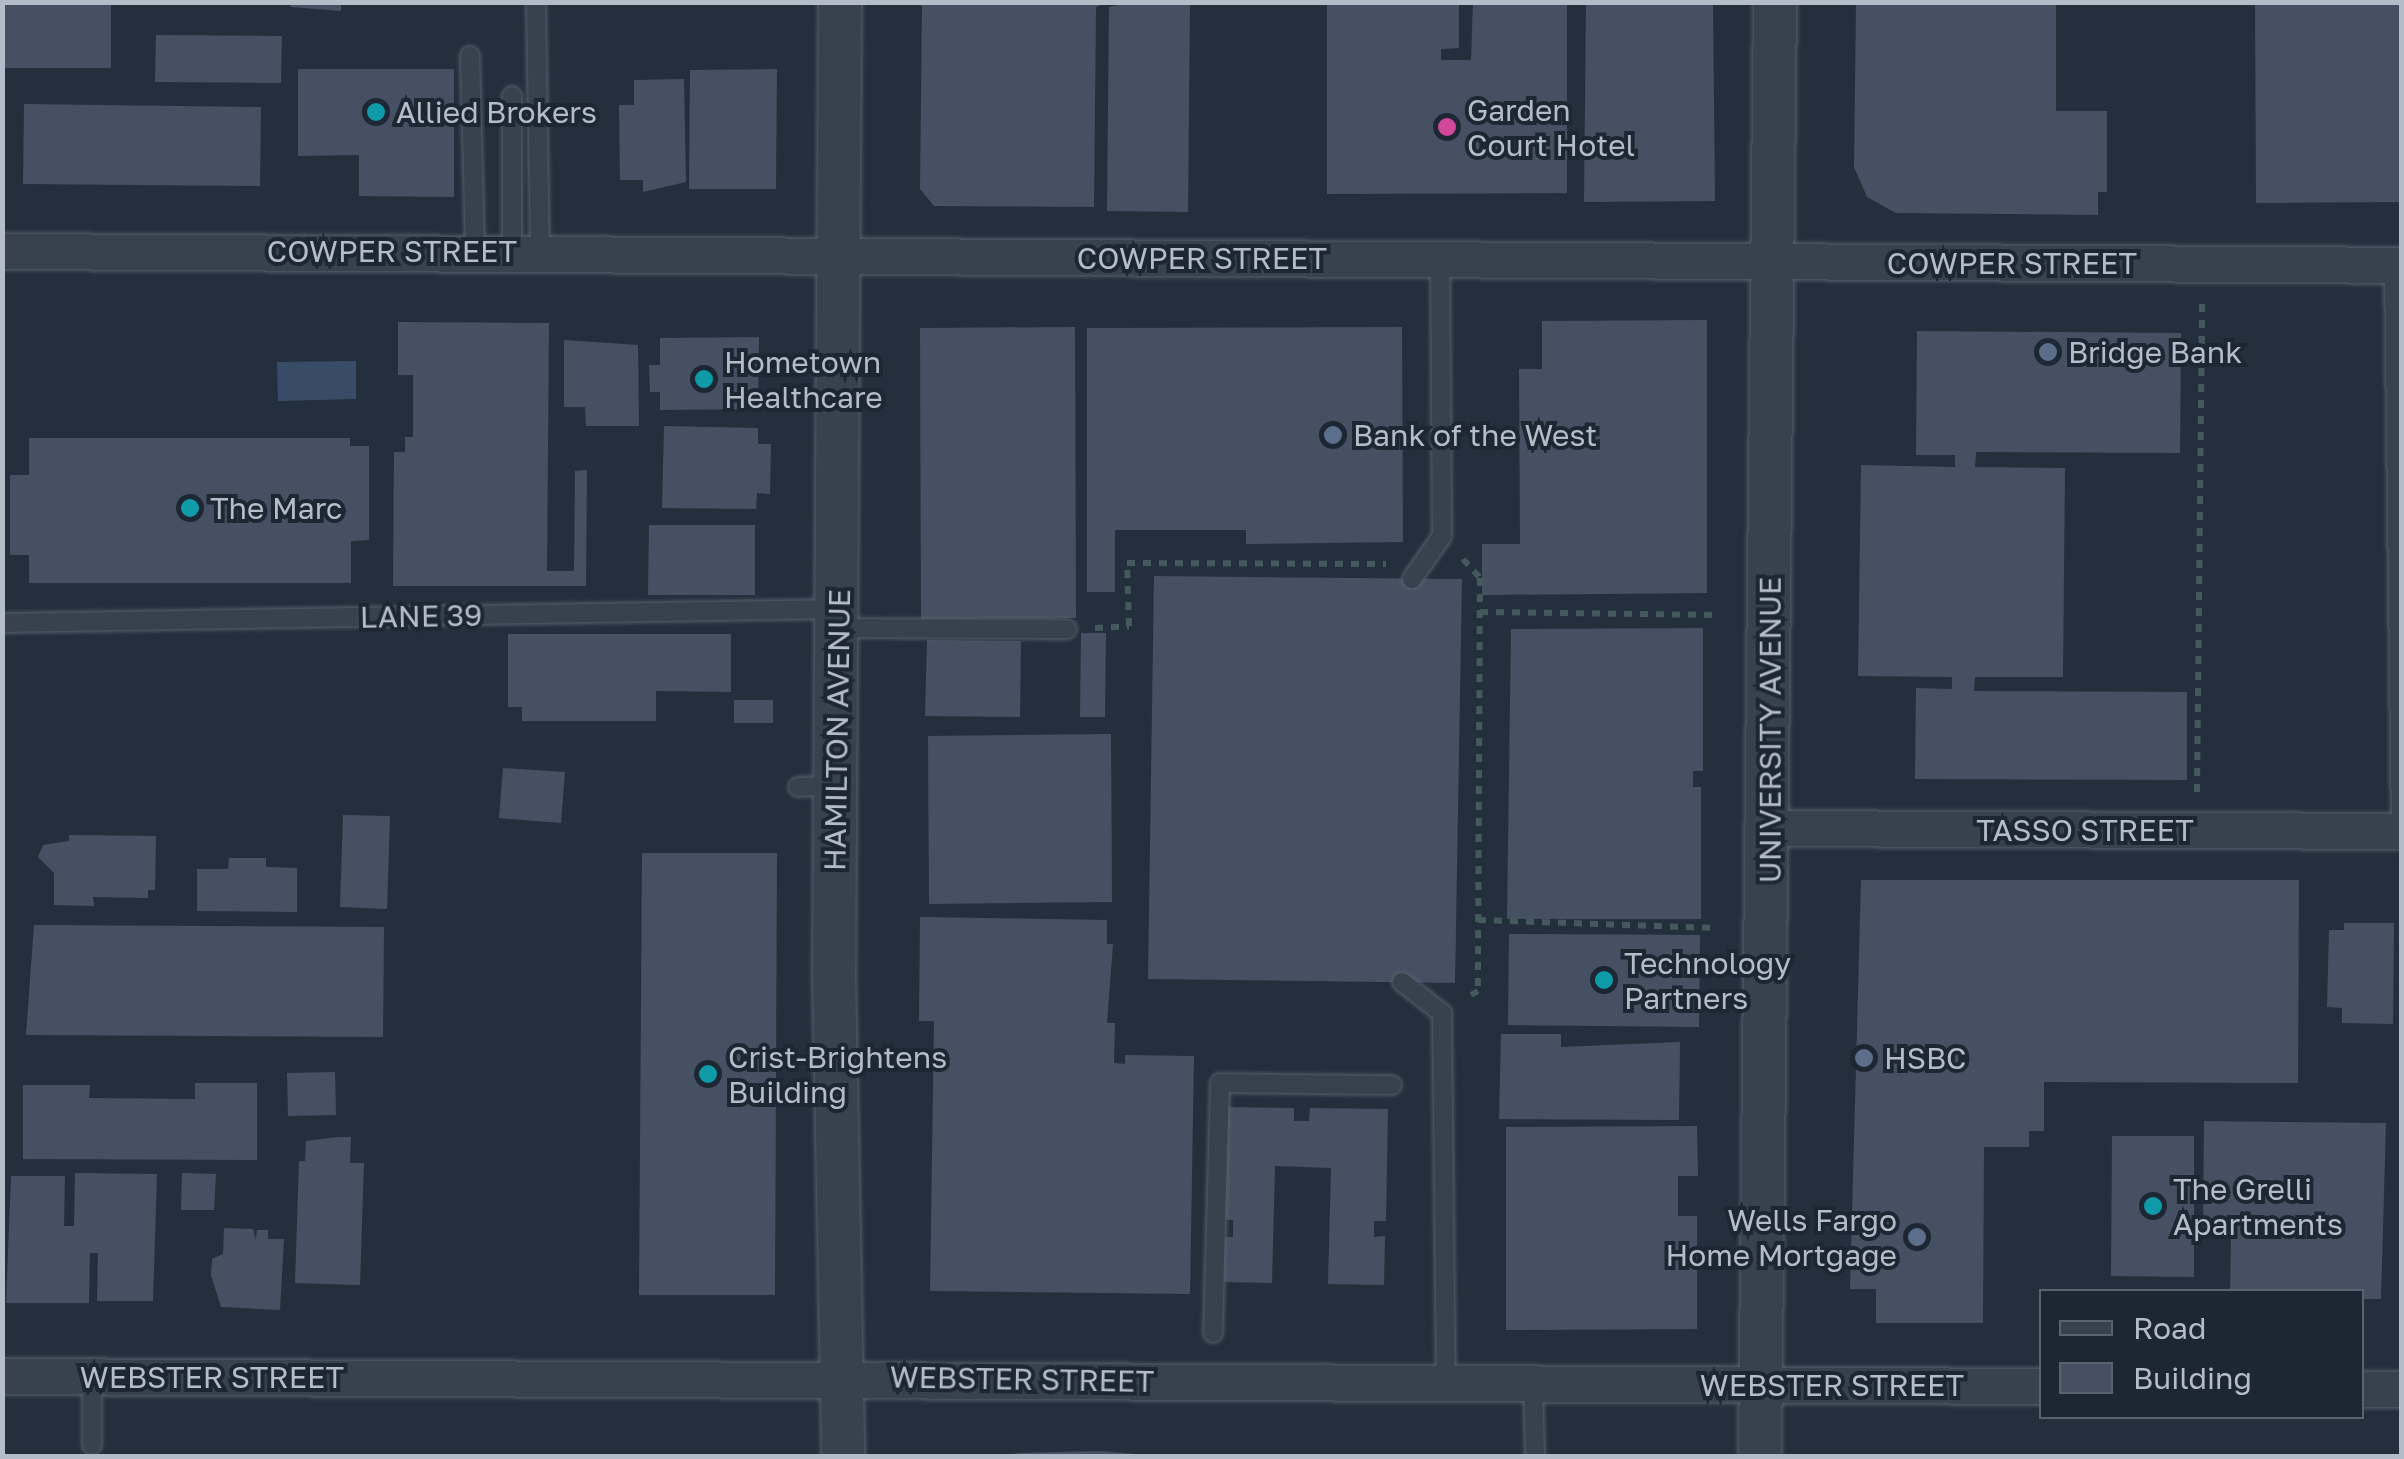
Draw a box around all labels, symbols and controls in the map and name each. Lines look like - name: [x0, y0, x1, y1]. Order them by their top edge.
- place label: Garden Court Hotel: [1467, 92, 1635, 162]
- place label: Allied Brokers: [396, 94, 597, 130]
- marker: Allied Brokers: [365, 101, 387, 123]
- marker: Garden Court Hotel: [1436, 116, 1458, 138]
- street label: COWPER STREET: [267, 233, 517, 269]
- street label: COWPER STREET: [1077, 240, 1327, 276]
- street label: COWPER STREET: [1887, 245, 2137, 281]
- place label: Bridge Bank: [2068, 334, 2242, 370]
- marker: Bridge Bank: [2037, 341, 2059, 363]
- place label: Hometown Healthcare: [724, 344, 883, 414]
- marker: Hometown Healthcare: [693, 368, 715, 390]
- place label: Bank of the West: [1353, 417, 1597, 453]
- marker: Bank of the West: [1322, 424, 1344, 446]
- place label: The Marc: [210, 490, 342, 526]
- marker: The Marc: [179, 497, 201, 519]
- street label: UNIVERSITY AVENUE: [1752, 577, 1788, 883]
- street label: HAMILTON AVENUE: [817, 589, 857, 871]
- street label: LANE 39: [359, 597, 483, 635]
- street label: TASSO STREET: [1976, 812, 2194, 848]
- place label: Technology Partners: [1624, 945, 1791, 1016]
- marker: Technology Partners: [1593, 969, 1615, 991]
- place label: Crist-Brightens Building: [728, 1039, 947, 1110]
- place label: HSBC: [1884, 1040, 1966, 1076]
- marker: HSBC: [1853, 1047, 1875, 1069]
- marker: Crist-Brightens Building: [697, 1063, 719, 1085]
- place label: The Grelli Apartments: [2173, 1171, 2343, 1242]
- marker: The Grelli Apartments: [2142, 1195, 2164, 1217]
- place label: Wells Fargo Home Mortgage: [1665, 1202, 1897, 1272]
- marker: Wells Fargo Home Mortgage: [1906, 1226, 1928, 1248]
- legend: [2039, 1289, 2364, 1419]
- text: Road: [2133, 1310, 2207, 1346]
- street label: WEBSTER STREET: [80, 1359, 344, 1395]
- street label: WEBSTER STREET: [890, 1359, 1154, 1399]
- text: Building: [2133, 1360, 2252, 1396]
- street label: WEBSTER STREET: [1700, 1367, 1964, 1403]

